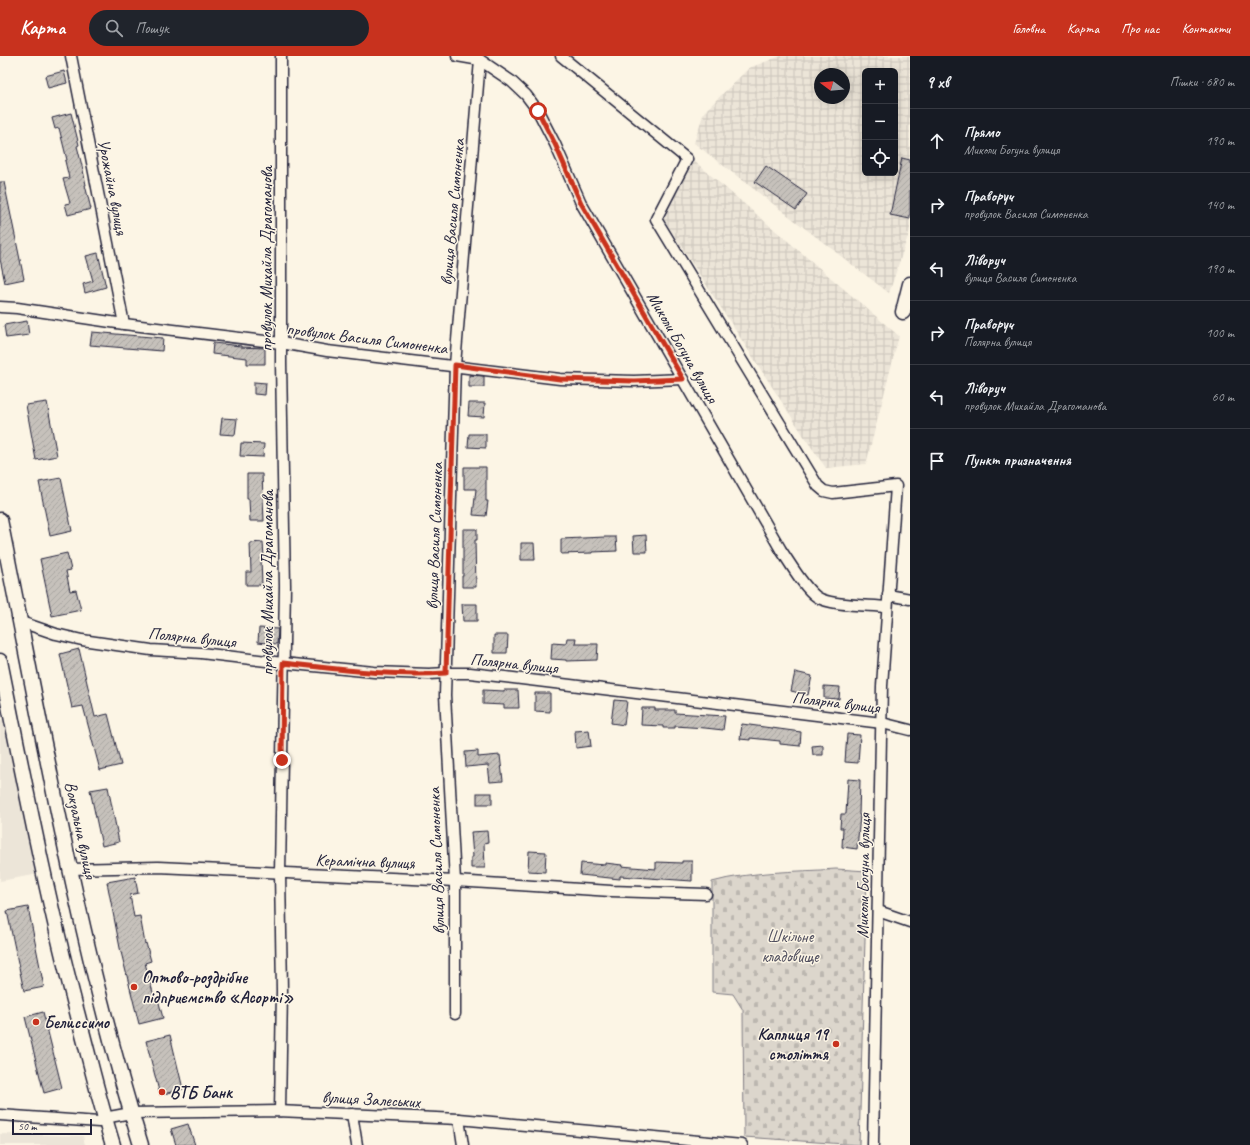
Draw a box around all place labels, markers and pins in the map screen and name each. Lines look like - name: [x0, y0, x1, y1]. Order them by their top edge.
- place label: Оптово-роздрібне підприємство «Асортi»: [142, 967, 294, 1008]
- marker: Оптово-роздрібне підприємство «Асортi»: [129, 982, 139, 992]
- place label: Белиссимо: [44, 1012, 111, 1033]
- marker: Белиссимо: [31, 1017, 41, 1027]
- place label: Каплиця 19 століття: [758, 1024, 831, 1065]
- marker: Каплиця 19 століття: [831, 1039, 841, 1049]
- place label: ВТБ Банк: [170, 1082, 233, 1103]
- marker: ВТБ Банк: [157, 1087, 167, 1097]

